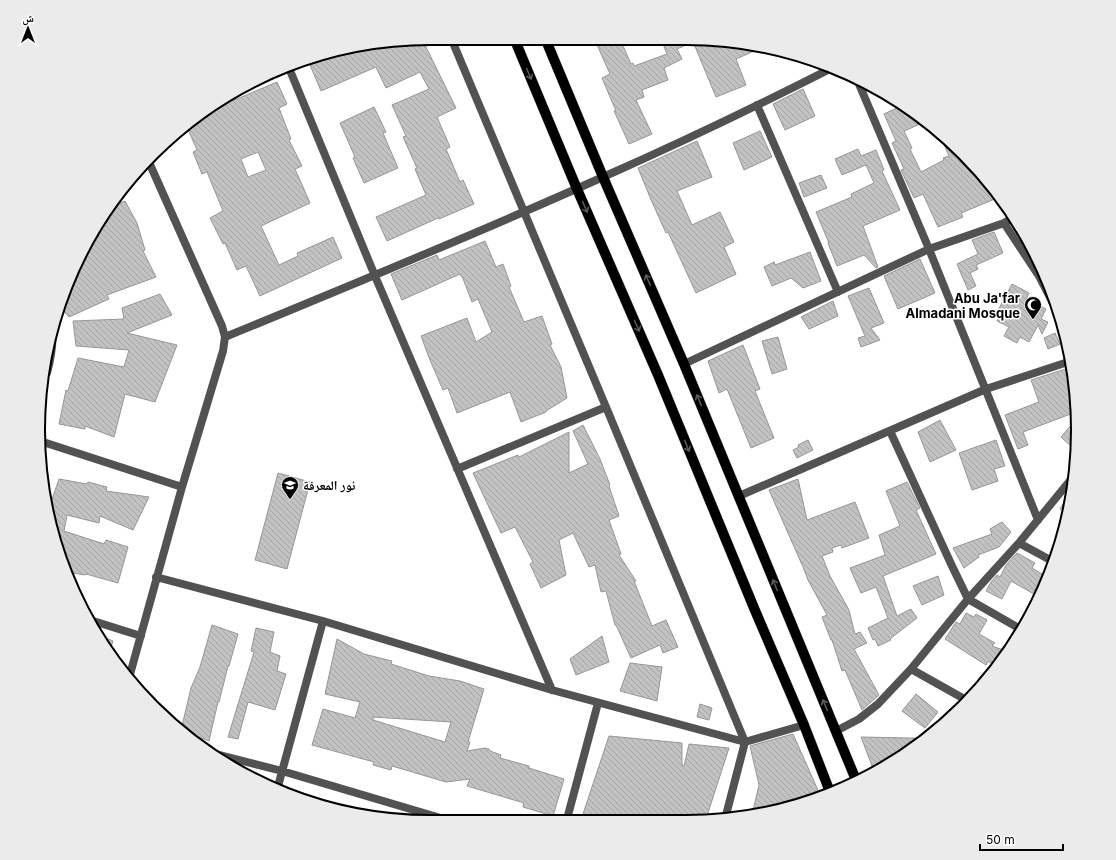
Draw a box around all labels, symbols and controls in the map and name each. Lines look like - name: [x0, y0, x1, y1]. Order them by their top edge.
- north arrow: [8, 8, 48, 48]
- text: ش: [22, 11, 34, 26]
- one-way arrow: [525, 68, 533, 80]
- one-way arrow: [581, 201, 589, 213]
- one-way arrow: [644, 275, 651, 287]
- place label: Abu Ja'far Almadani Mosque: [906, 290, 1021, 321]
- mosque icon: Abu Ja'far Almadani Mosque: [1023, 295, 1043, 320]
- one-way arrow: [633, 320, 641, 332]
- one-way arrow: [695, 394, 703, 406]
- one-way arrow: [684, 439, 691, 451]
- school or university icon: نور المعرفة: [280, 475, 300, 500]
- place label: نور المعرفة: [303, 477, 356, 493]
- one-way arrow: [771, 579, 779, 591]
- one-way arrow: [821, 699, 829, 711]
- scale bar: [980, 826, 1063, 852]
- text: 50 m: [986, 832, 1015, 847]

